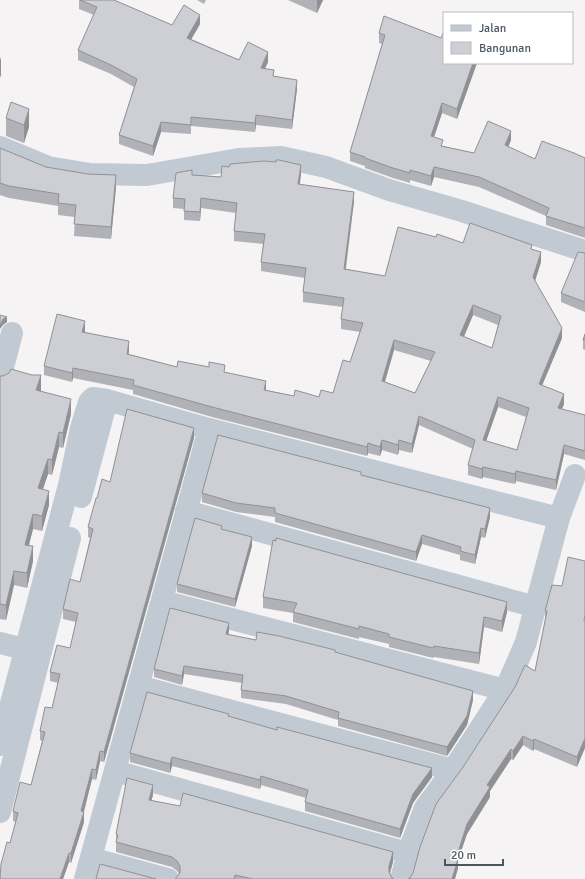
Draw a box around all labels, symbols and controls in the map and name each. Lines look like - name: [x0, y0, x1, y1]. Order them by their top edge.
- legend: [443, 12, 573, 64]
- text: Jalan: [479, 21, 506, 36]
- text: Bangunan: [479, 41, 531, 56]
- scale bar: [445, 841, 503, 867]
- text: 20 m: [451, 848, 476, 863]

